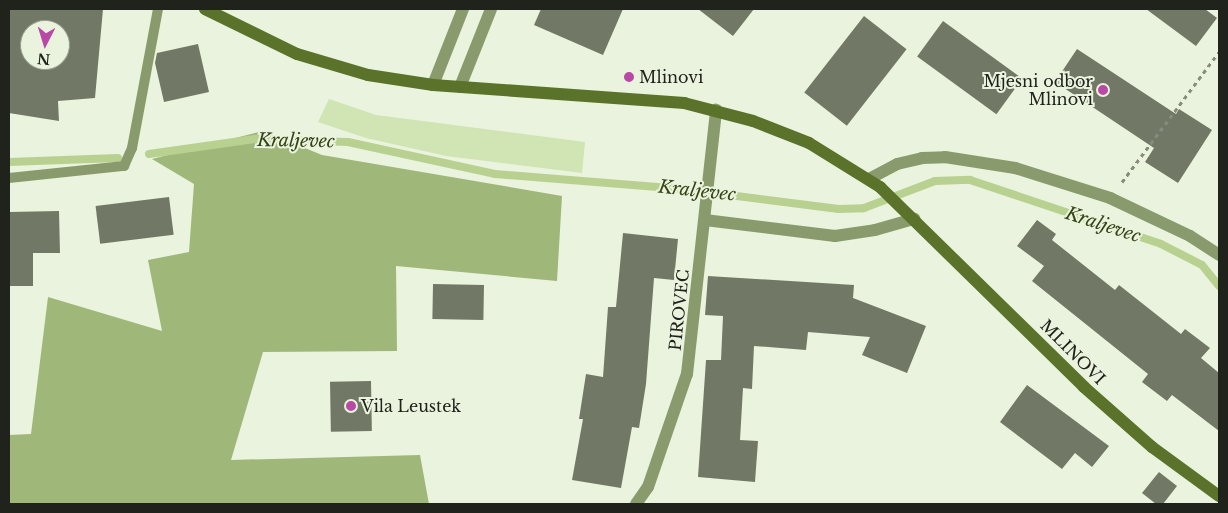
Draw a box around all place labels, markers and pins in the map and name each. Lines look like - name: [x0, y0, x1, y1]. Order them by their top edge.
- place label: Mlinovi: [639, 67, 703, 87]
- marker: Mlinovi: [623, 71, 635, 83]
- place label: Mjesni odbor Mlinovi: [984, 71, 1093, 109]
- marker: Mjesni odbor Mlinovi: [1097, 84, 1109, 96]
- place label: Vila Leustek: [361, 396, 461, 416]
- marker: Vila Leustek: [345, 400, 357, 412]

